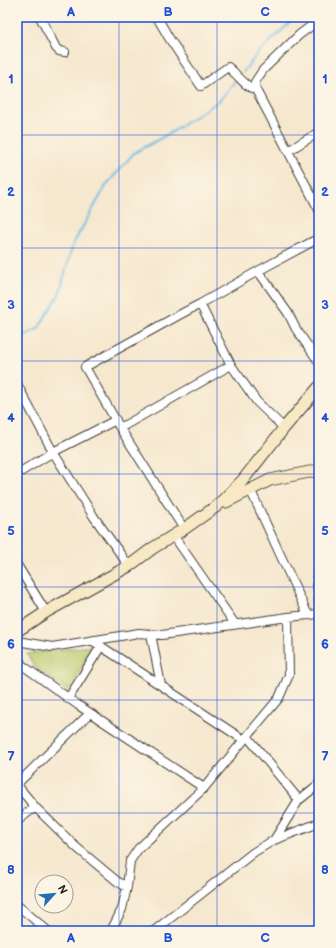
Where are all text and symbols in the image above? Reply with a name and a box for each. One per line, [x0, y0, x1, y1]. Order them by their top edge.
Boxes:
text: A [66, 4, 75, 20]
text: B [163, 4, 173, 20]
text: C [260, 4, 270, 20]
text: 1 [8, 71, 14, 87]
text: 1 [322, 71, 328, 87]
text: 2 [7, 184, 15, 200]
text: 2 [321, 184, 329, 200]
text: 3 [7, 297, 15, 313]
text: 3 [321, 297, 329, 313]
text: 4 [7, 410, 15, 426]
text: 4 [321, 410, 329, 426]
text: 5 [7, 523, 15, 539]
text: 5 [321, 523, 329, 539]
text: 6 [7, 636, 15, 652]
text: 6 [321, 636, 329, 652]
text: 7 [7, 749, 15, 765]
text: 7 [321, 749, 329, 765]
text: 8 [7, 862, 15, 878]
text: 8 [321, 862, 329, 878]
north arrow [34, 874, 74, 914]
text: N [55, 883, 70, 896]
text: A [66, 930, 75, 946]
text: B [163, 930, 173, 946]
text: C [260, 930, 270, 946]

